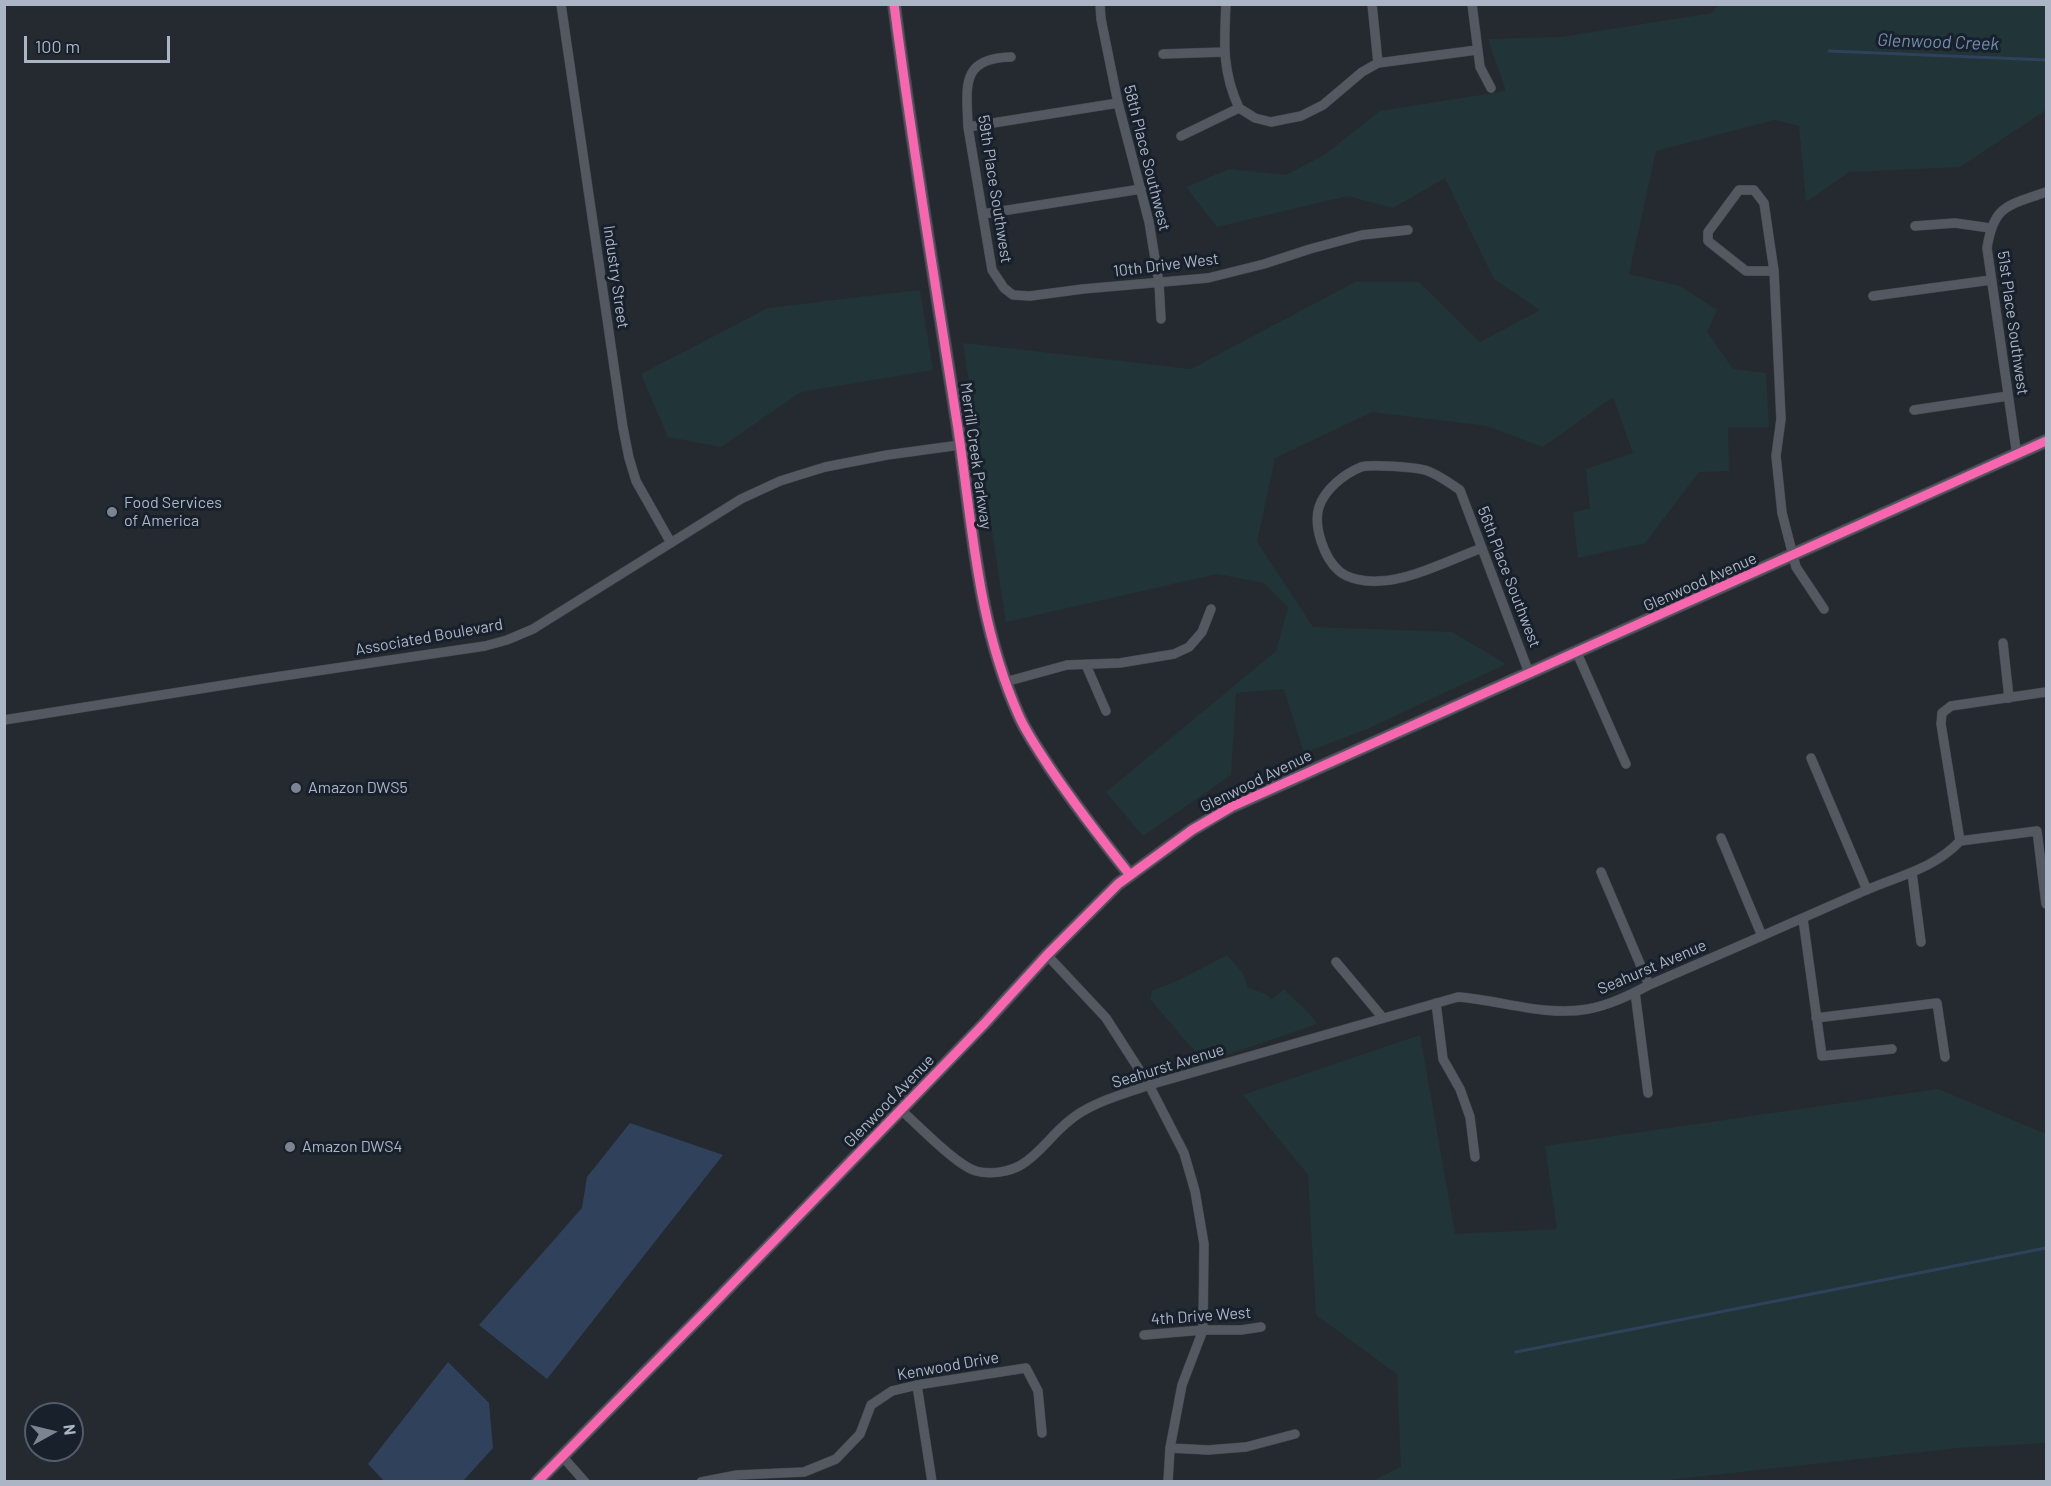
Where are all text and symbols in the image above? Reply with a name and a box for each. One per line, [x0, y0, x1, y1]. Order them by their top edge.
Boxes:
scale bar [27, 24, 172, 62]
water label: Glenwood Creek [1877, 29, 1999, 55]
text: 100 m [35, 35, 80, 57]
street label: 58th Place Southwest [1120, 83, 1174, 233]
street label: 59th Place Southwest [974, 114, 1016, 264]
street label: Industry Street [599, 224, 633, 330]
street label: 10th Drive West [1112, 249, 1220, 281]
street label: 51st Place Southwest [1993, 250, 2033, 396]
street label: Merrill Creek Parkway [956, 381, 996, 531]
place label: Food Services of America [124, 493, 222, 531]
street label: 56th Place Southwest [1473, 504, 1545, 650]
marker: Food Services of America [105, 505, 119, 519]
street label: Glenwood Avenue [1640, 548, 1760, 616]
street label: Associated Boulevard [354, 615, 504, 659]
street label: Glenwood Avenue [1197, 746, 1315, 816]
place label: Amazon DWS5 [308, 778, 408, 798]
marker: Amazon DWS5 [289, 781, 303, 795]
street label: Seahurst Avenue [1595, 935, 1709, 999]
street label: Seahurst Avenue [1109, 1040, 1227, 1092]
street label: Glenwood Avenue [840, 1050, 938, 1152]
place label: Amazon DWS4 [302, 1137, 402, 1157]
marker: Amazon DWS4 [283, 1140, 297, 1154]
street label: 4th Drive West [1150, 1303, 1252, 1329]
street label: Kenwood Drive [896, 1348, 1000, 1384]
north arrow [24, 1402, 84, 1462]
text: N [60, 1423, 80, 1436]

